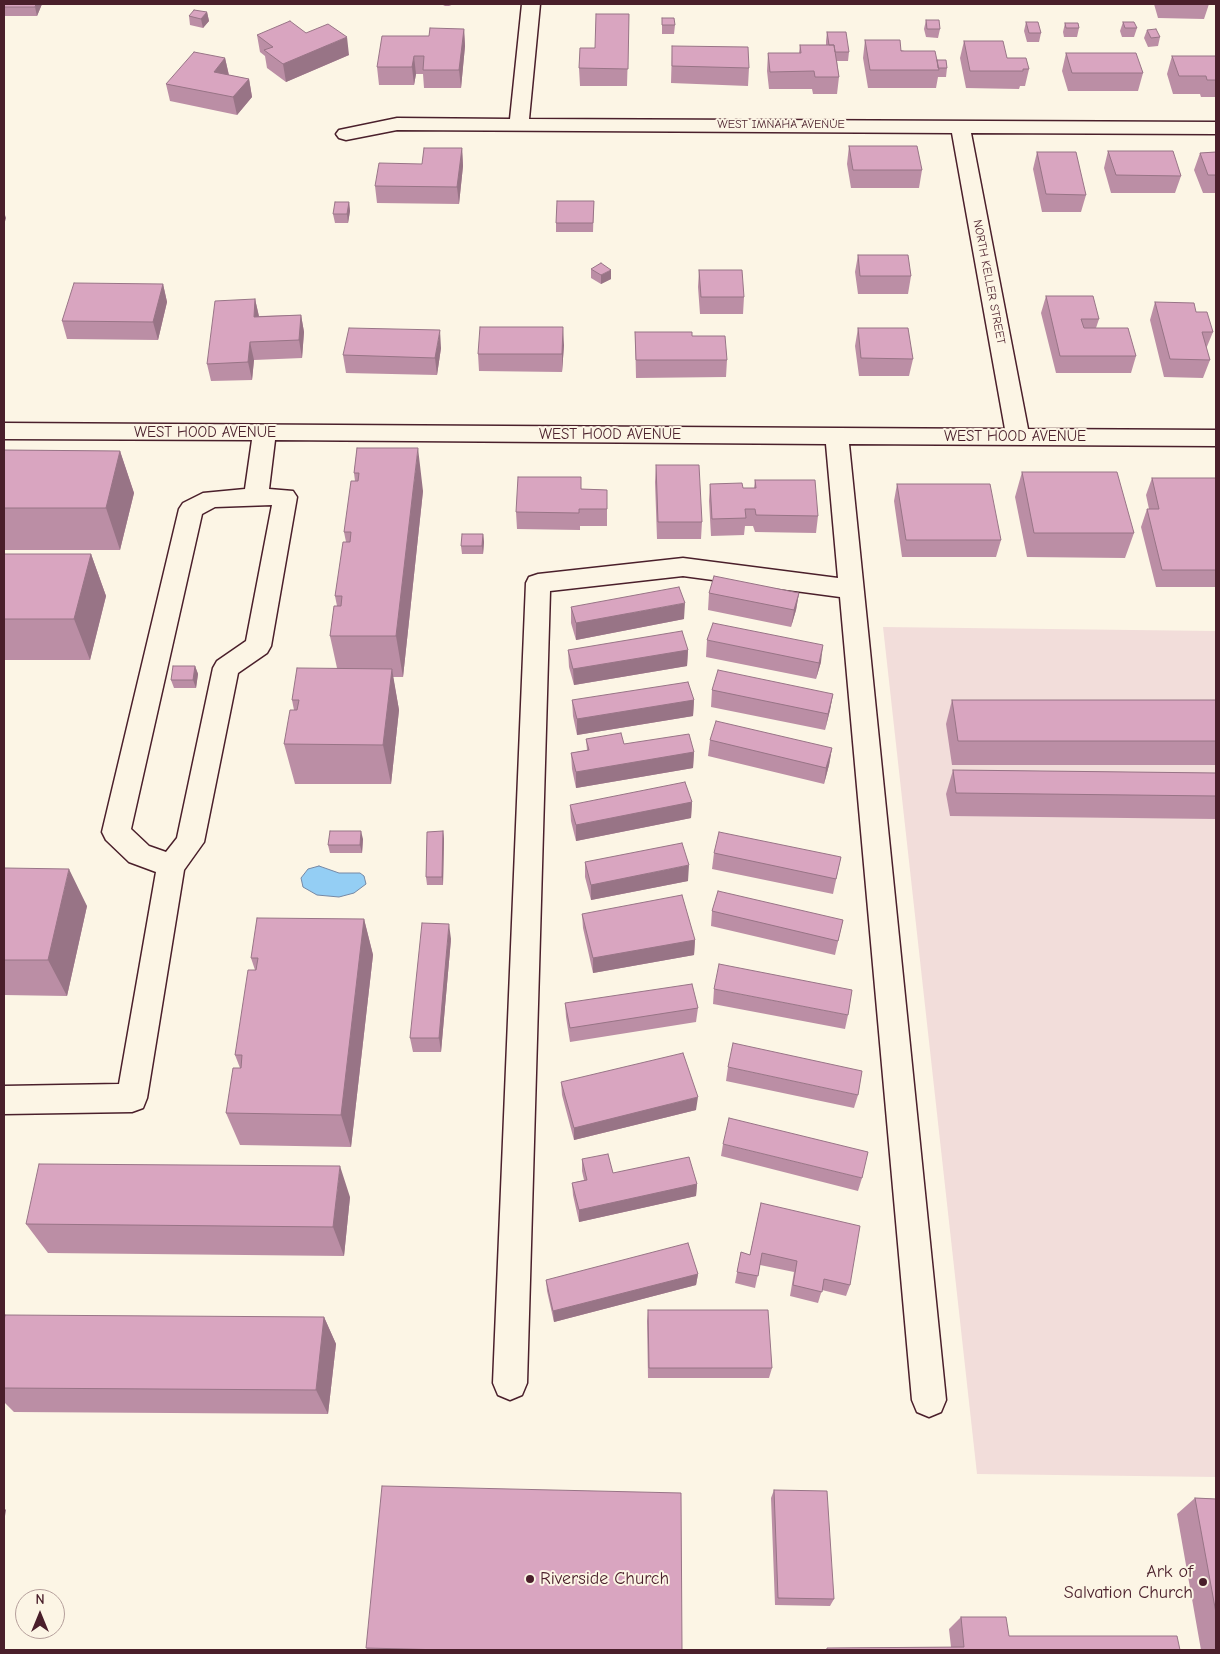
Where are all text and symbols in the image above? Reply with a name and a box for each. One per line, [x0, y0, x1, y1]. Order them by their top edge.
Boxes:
street label: WEST IMNAHA AVENUE [717, 118, 845, 132]
street label: NORTH KELLER STREET [970, 218, 1008, 346]
street label: WEST HOOD AVENUE [134, 424, 276, 442]
street label: WEST HOOD AVENUE [539, 426, 681, 444]
street label: WEST HOOD AVENUE [944, 428, 1086, 446]
place label: Ark of Salvation Church [1064, 1561, 1193, 1604]
place label: Riverside Church [540, 1568, 669, 1590]
marker: Riverside Church [524, 1573, 536, 1585]
marker: Ark of Salvation Church [1197, 1576, 1209, 1588]
north arrow [15, 1589, 65, 1639]
text: N [35, 1591, 45, 1608]

